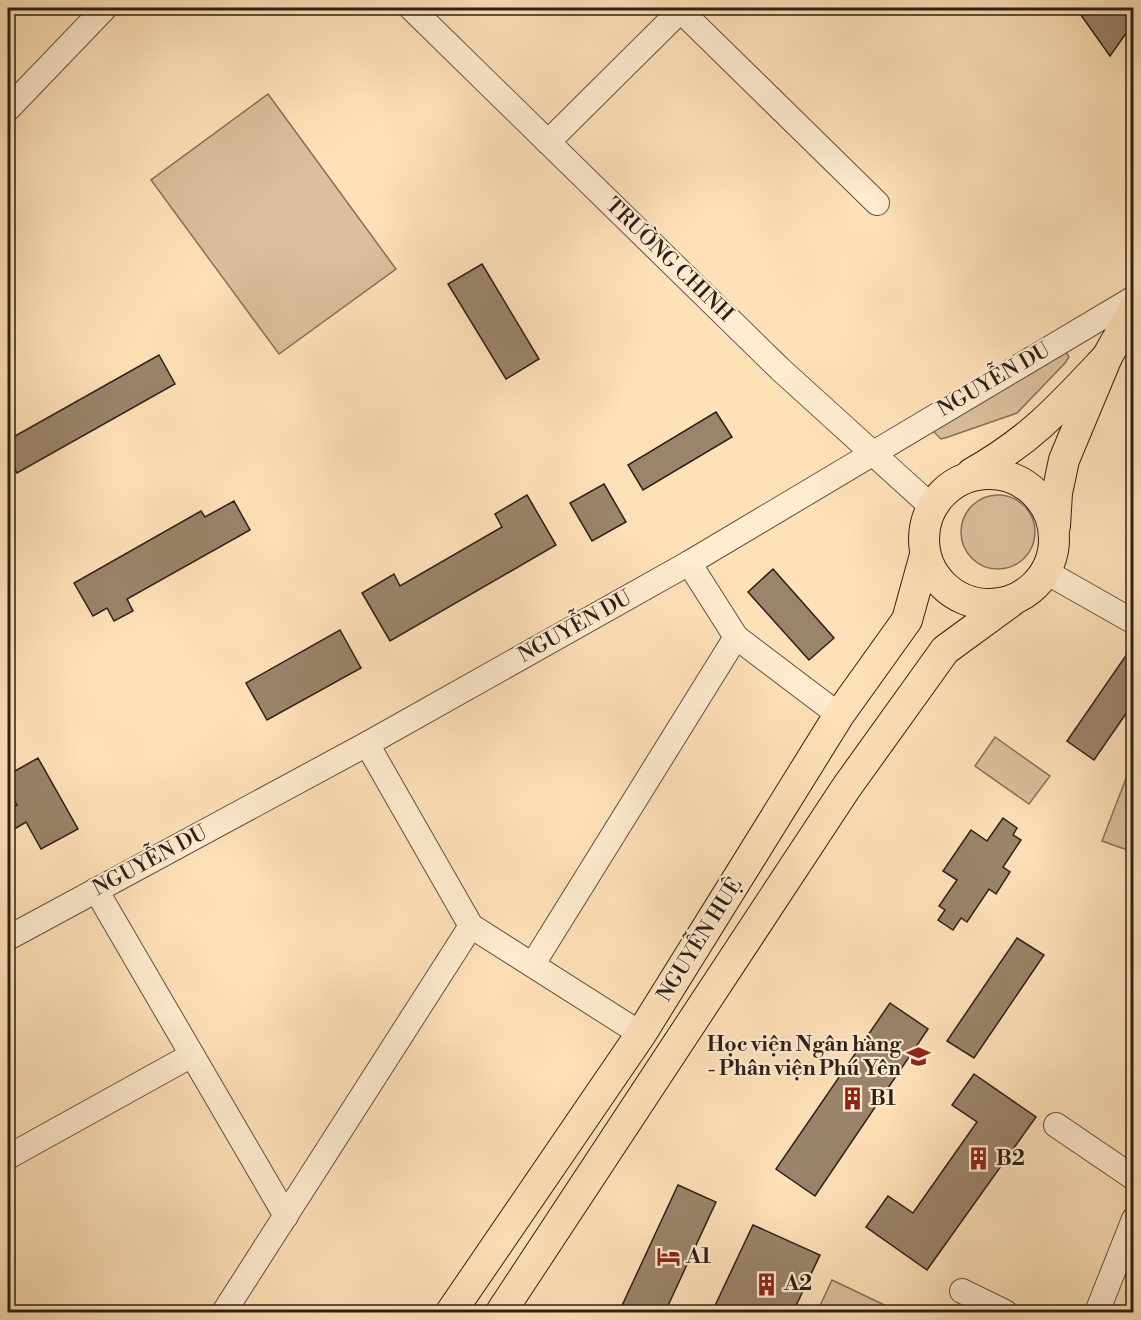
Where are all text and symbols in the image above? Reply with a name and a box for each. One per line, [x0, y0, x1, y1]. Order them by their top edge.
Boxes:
street label: TRƯỜNG CHINH [600, 190, 740, 328]
street label: NGUYỄN DU [931, 333, 1055, 423]
street label: NGUYỄN DU [511, 581, 637, 669]
street label: NGUYỄN DU [86, 815, 212, 902]
street label: NGUYỄN HUỆ [647, 871, 748, 1007]
place label: Học viện Ngân hàng - Phân viện Phú Yên [707, 1032, 902, 1082]
school or university icon: Học viện Ngân hàng - Phân viện Phú Yên [906, 1044, 932, 1070]
building icon: B1 [839, 1086, 865, 1112]
place label: B1 [870, 1086, 896, 1112]
building icon: B2 [965, 1146, 991, 1172]
place label: B2 [996, 1146, 1025, 1172]
hotel icon: A1 [655, 1244, 681, 1270]
place label: A1 [685, 1244, 711, 1270]
building icon: A2 [753, 1271, 779, 1297]
place label: A2 [783, 1271, 812, 1297]

